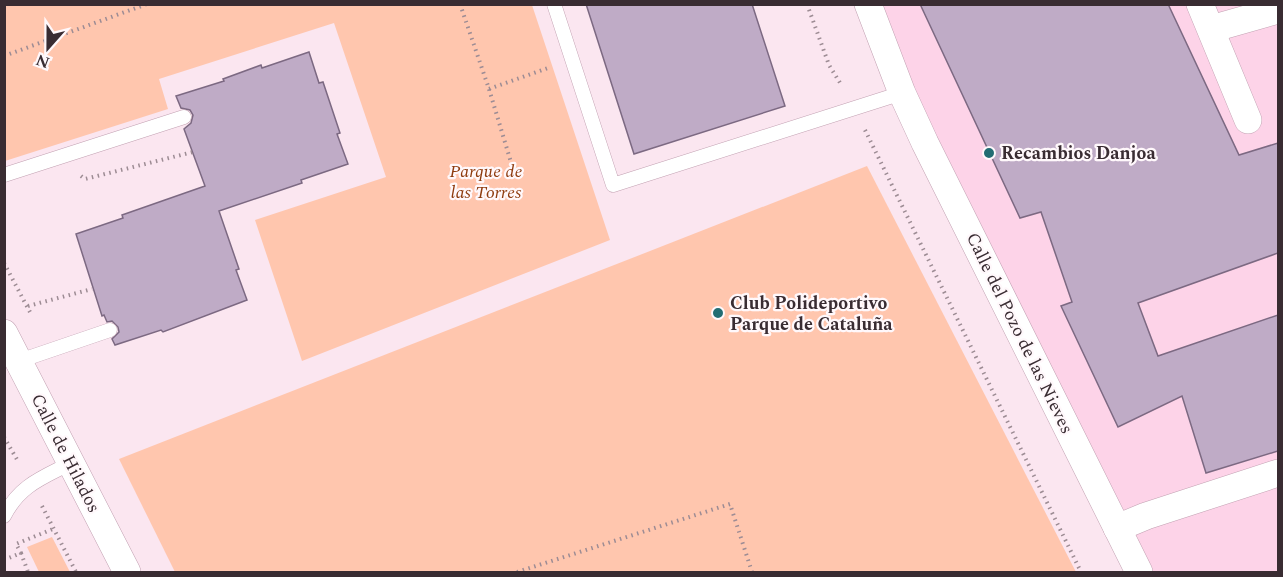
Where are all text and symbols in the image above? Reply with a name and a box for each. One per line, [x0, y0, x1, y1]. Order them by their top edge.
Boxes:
north arrow [18, 18, 78, 78]
text: N [33, 48, 53, 75]
place label: Recambios Danjoa [1001, 140, 1156, 167]
marker: Recambios Danjoa [982, 146, 996, 160]
park label: Parque de las Torres [450, 158, 522, 206]
street label: Calle del Pozo de las Nieves [959, 228, 1080, 438]
place label: Club Polideportivo Parque de Cataluña [730, 290, 893, 338]
marker: Club Polideportivo Parque de Cataluña [711, 306, 725, 320]
street label: Calle de Hilados [24, 389, 107, 518]

